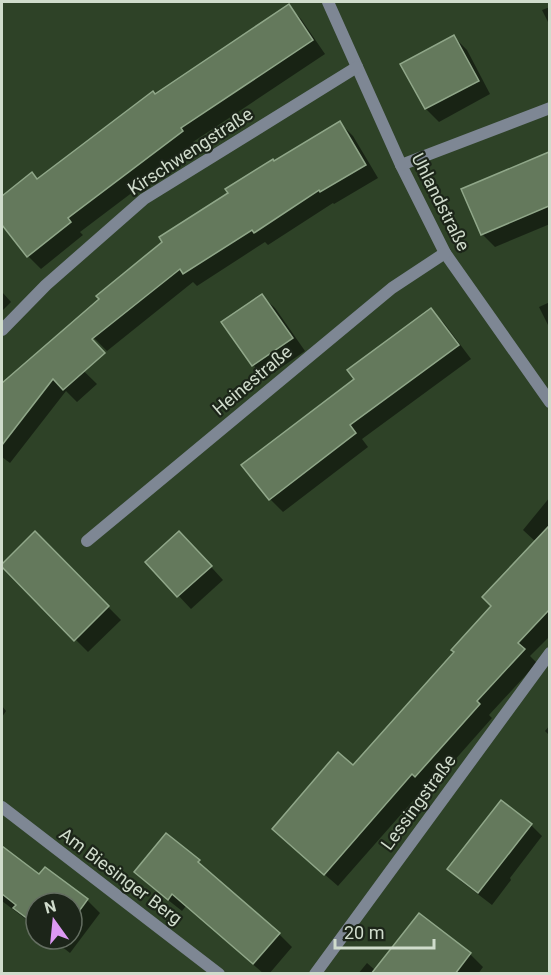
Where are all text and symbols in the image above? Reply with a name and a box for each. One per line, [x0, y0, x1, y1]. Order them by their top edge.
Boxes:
street label: Kirschwengstraße [124, 103, 256, 199]
street label: Uhlandstraße [407, 150, 475, 254]
street label: Heinestraße [208, 341, 296, 419]
street label: Lessingstraße [376, 750, 460, 854]
street label: Am Biesinger Berg [56, 823, 186, 929]
north arrow [24, 891, 84, 951]
text: N [42, 896, 58, 918]
scale bar [335, 912, 434, 950]
text: 20 m [344, 922, 384, 943]

